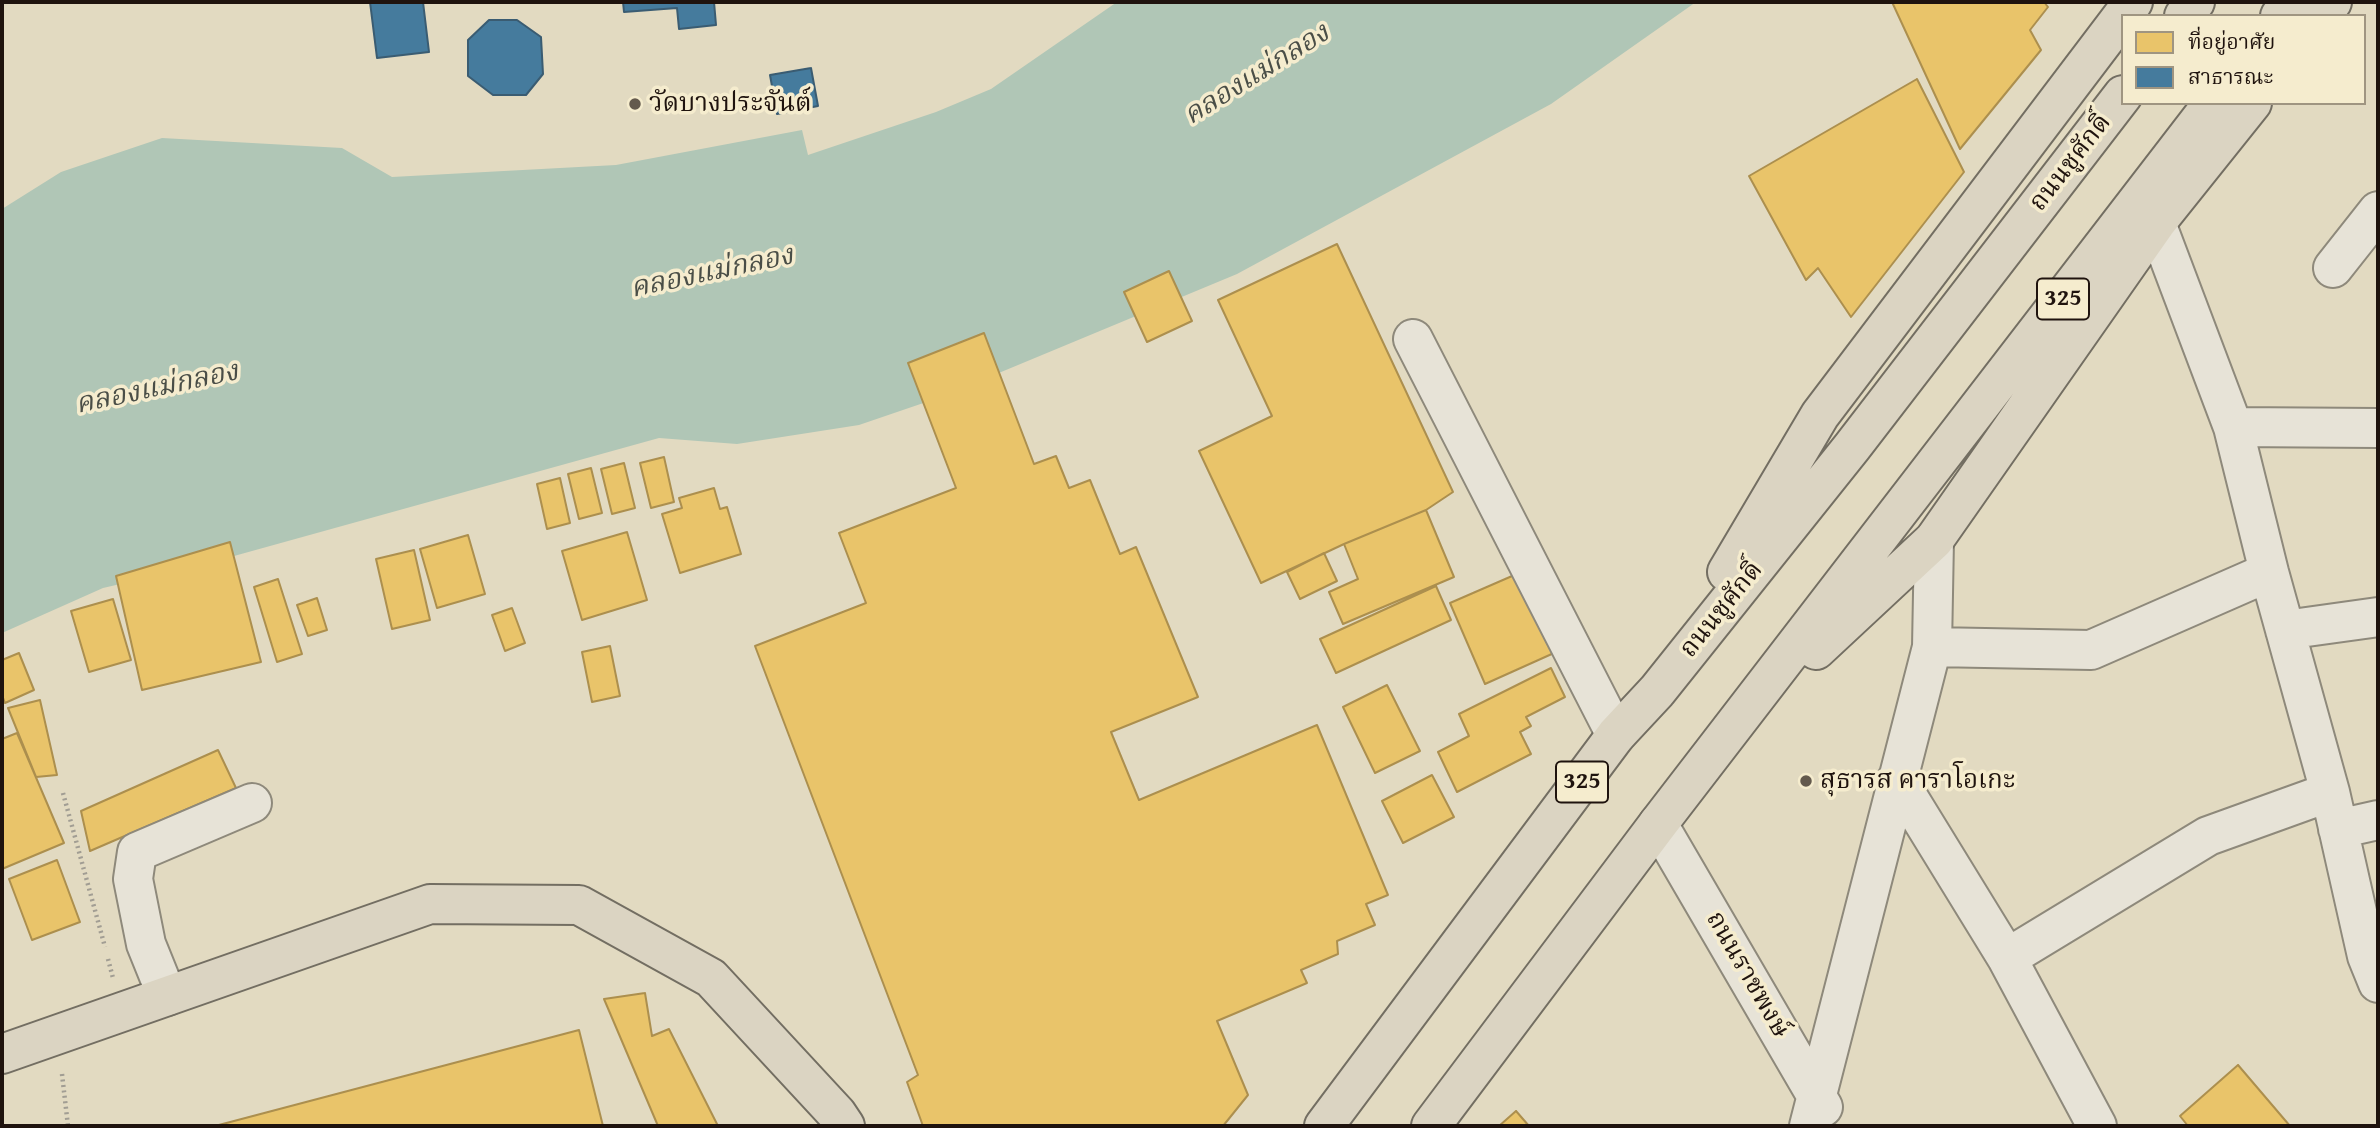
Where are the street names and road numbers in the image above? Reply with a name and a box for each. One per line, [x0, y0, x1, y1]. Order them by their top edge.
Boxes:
street label: ถนนชูศักดิ์ [2023, 108, 2119, 218]
road number: 325 [2037, 278, 2089, 320]
street label: ถนนชูศักดิ์ [1674, 556, 1770, 664]
road number: 325 [1556, 762, 1608, 802]
street label: ถนนราชพงษ์ [1698, 906, 1796, 1044]

